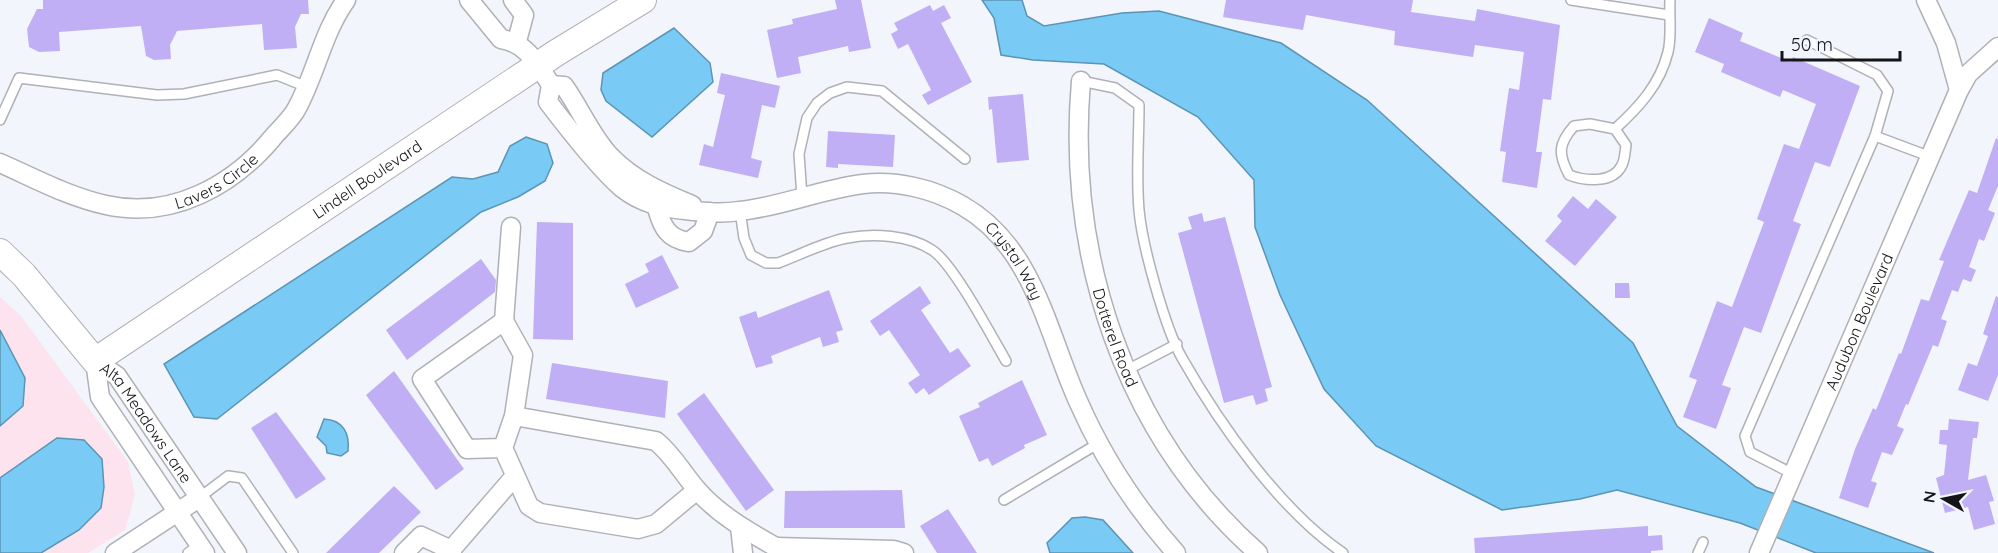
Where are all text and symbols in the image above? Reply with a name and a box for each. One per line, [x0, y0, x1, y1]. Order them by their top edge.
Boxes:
scale bar [1782, 24, 1900, 62]
text: 50 m [1791, 33, 1833, 56]
street label: Lindell Boulevard [309, 136, 425, 223]
street label: Lavers Circle [172, 149, 262, 213]
street label: Crystal Way [981, 217, 1047, 303]
street label: Audubon Boulevard [1821, 250, 1897, 393]
street label: Dotterel Road [1089, 286, 1143, 390]
street label: Alta Meadows Lane [96, 357, 197, 487]
north arrow [1914, 469, 1974, 529]
text: N [1918, 489, 1940, 504]

